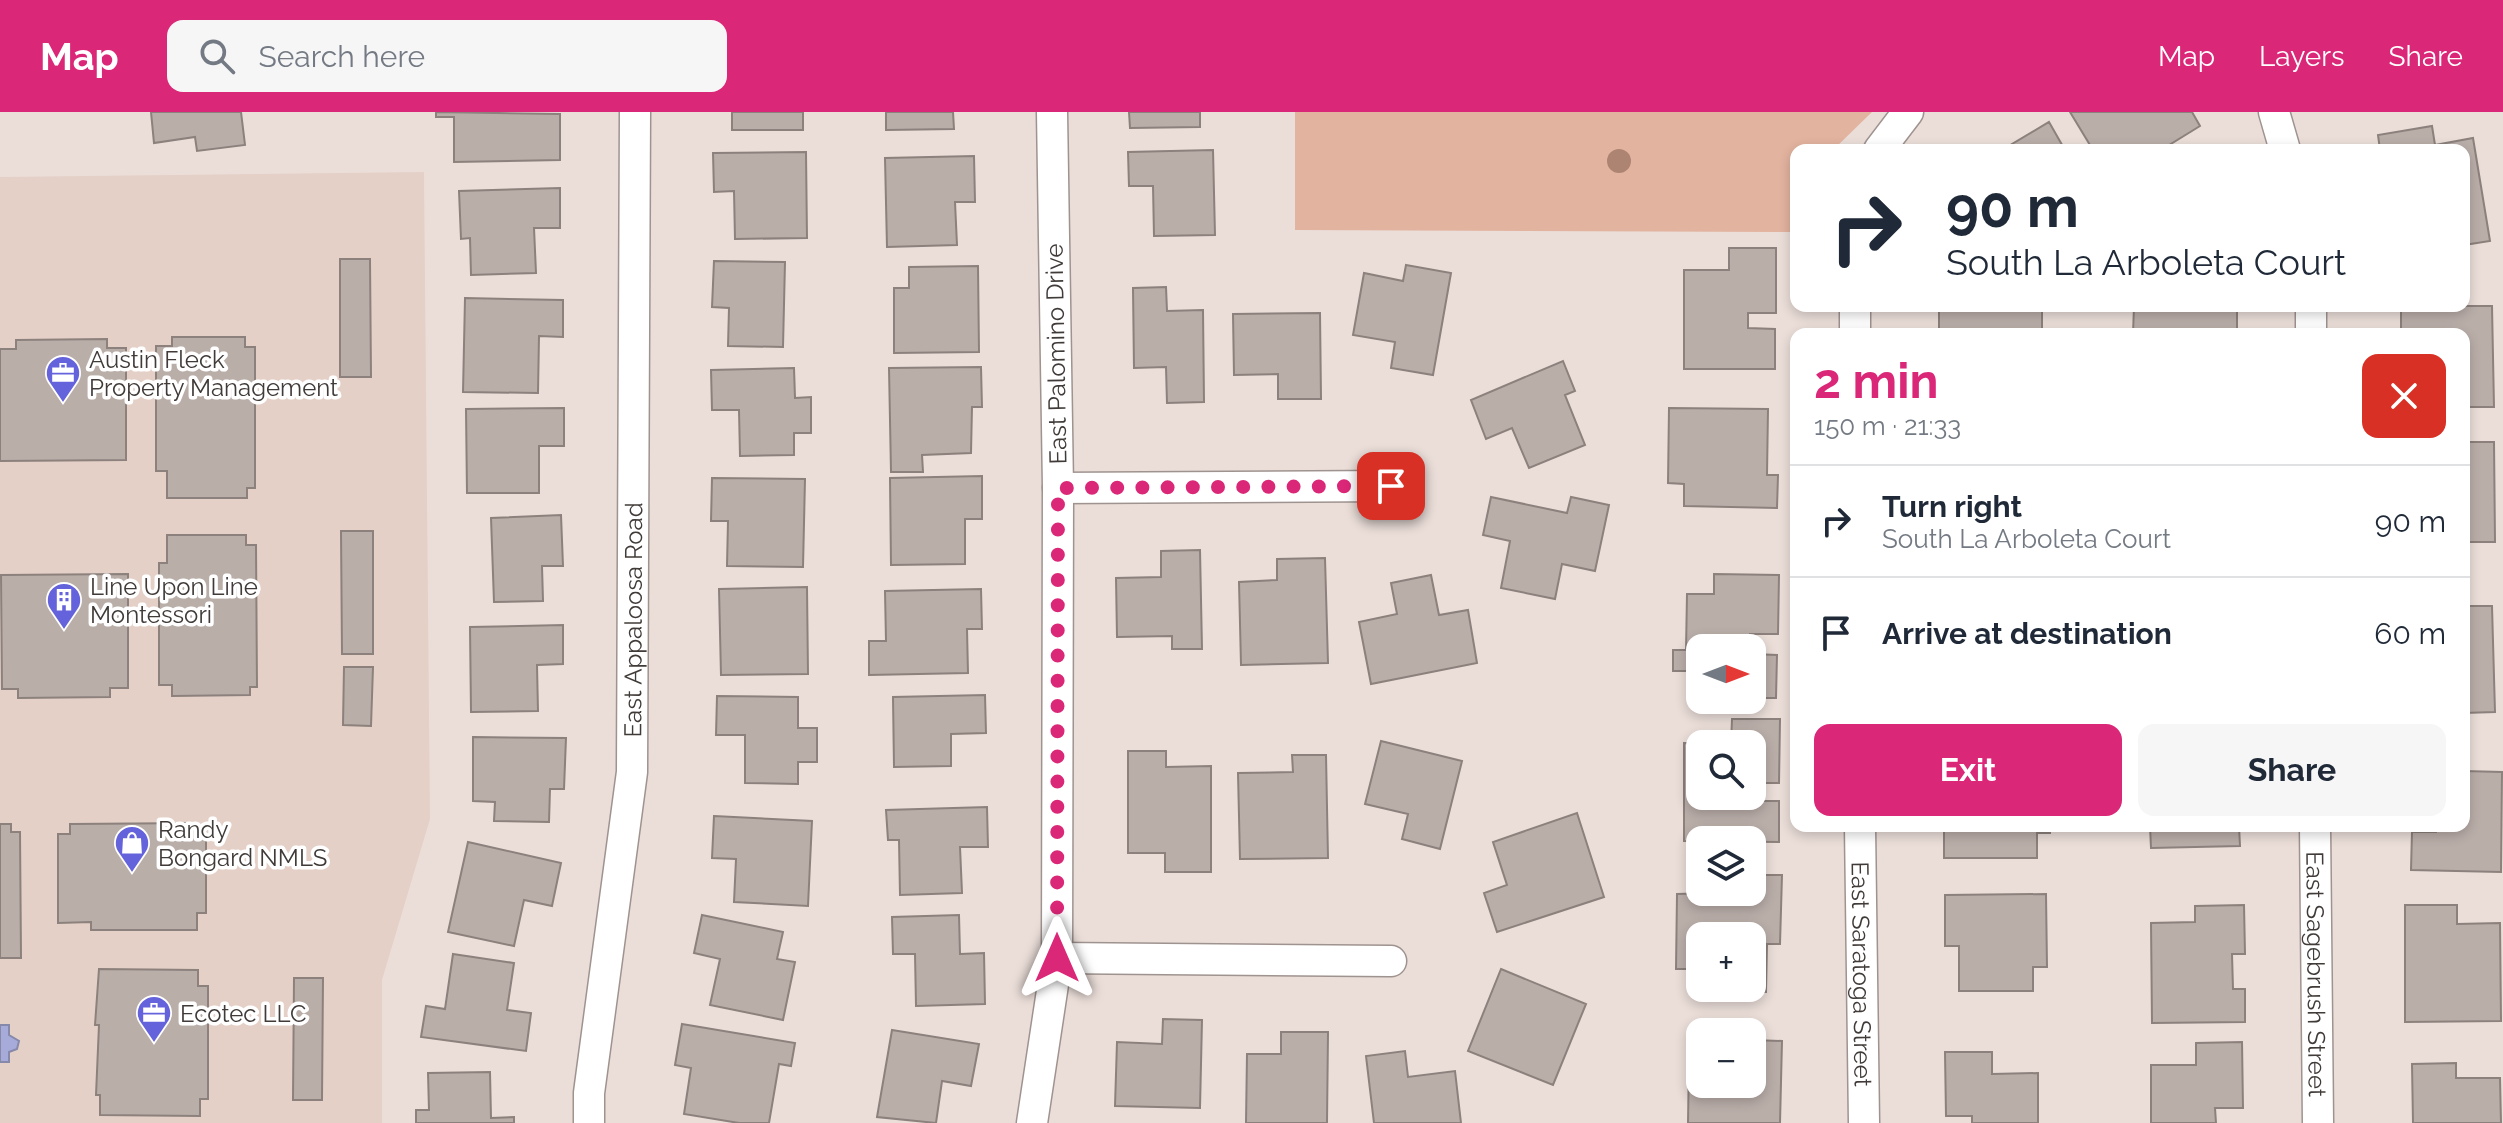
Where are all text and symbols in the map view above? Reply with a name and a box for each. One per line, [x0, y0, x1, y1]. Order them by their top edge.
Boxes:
search box [167, 20, 727, 92]
text: Map [40, 34, 119, 79]
icon: search [195, 34, 239, 78]
text: Search here [259, 39, 425, 74]
text: Map [2158, 40, 2215, 73]
text: Layers [2259, 40, 2345, 73]
text: Share [2389, 40, 2463, 73]
text: 90 m [1946, 174, 2079, 240]
icon: right [1814, 176, 1918, 280]
text: South La Arboleta Court [1946, 241, 2346, 283]
street label: East Palomino Drive [1040, 243, 1072, 465]
place label: Austin Fleck Property Management [89, 345, 338, 402]
text: 2 min [1814, 353, 1939, 409]
office icon: Austin Fleck Property Management [44, 354, 82, 404]
button: close [2362, 354, 2446, 438]
text: 150 m · 21:33 [1814, 411, 1961, 441]
pin [1357, 452, 1425, 520]
icon: arrive [1369, 464, 1413, 508]
text: Turn right [1882, 489, 2022, 524]
icon: right [1814, 499, 1858, 543]
street label: East Appaloosa Road [618, 502, 648, 737]
text: 90 m [2375, 504, 2446, 539]
text: South La Arboleta Court [1882, 524, 2171, 554]
place label: Line Upon Line Montessori [90, 572, 258, 629]
building icon: Line Upon Line Montessori [45, 581, 83, 631]
icon: arrive [1814, 611, 1858, 655]
text: Arrive at destination [1882, 616, 2172, 651]
text: 60 m [2374, 616, 2446, 651]
north arrow [1686, 634, 1766, 714]
map controls [1686, 634, 1766, 1098]
button: Exit [1814, 724, 2122, 816]
button: Share [2138, 724, 2446, 816]
button: search [1686, 730, 1766, 810]
place label: Randy Bongard NMLS [158, 815, 327, 872]
shop icon: Randy Bongard NMLS [113, 824, 151, 874]
button: layers [1686, 826, 1766, 906]
street label: East Sagebrush Street [2301, 851, 2332, 1097]
street label: East Saratoga Street [1846, 861, 1878, 1087]
position arrow [1015, 916, 1099, 1000]
button: + [1686, 922, 1766, 1002]
office icon: Ecotec LLC [135, 994, 173, 1044]
place label: Ecotec LLC [180, 999, 306, 1028]
button: − [1686, 1018, 1766, 1098]

